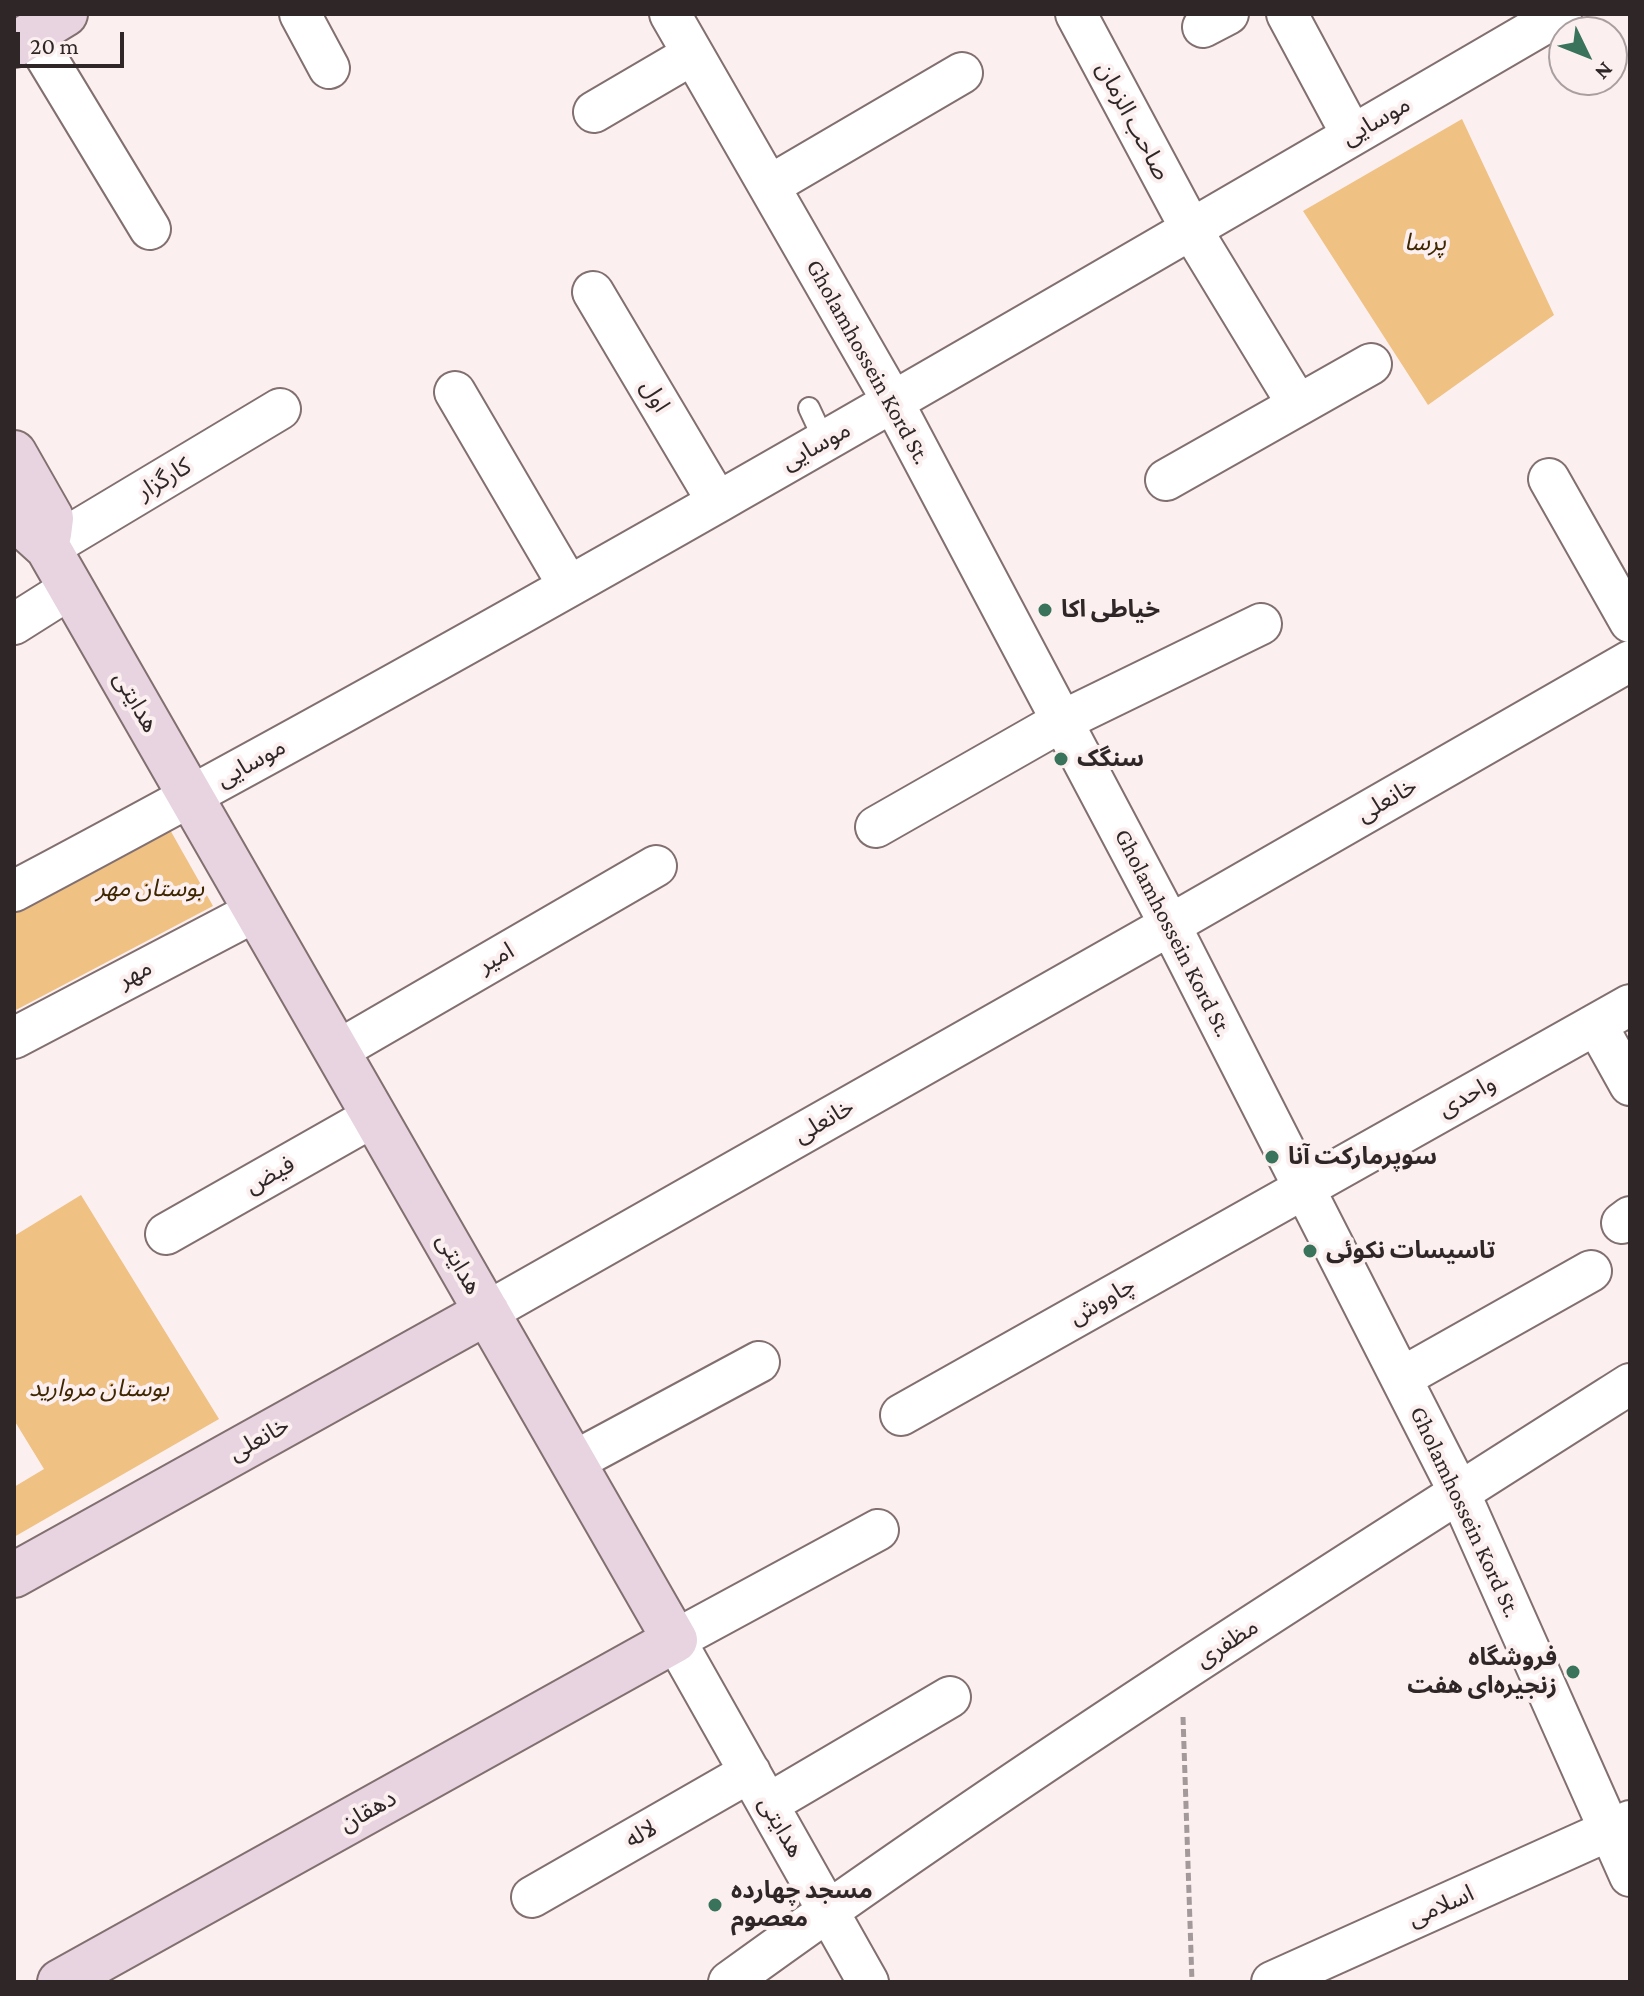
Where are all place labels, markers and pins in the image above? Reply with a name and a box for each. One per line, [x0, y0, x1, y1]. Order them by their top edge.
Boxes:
place label: خیاطی اکا [1061, 596, 1160, 624]
marker: خیاطی اکا [1036, 601, 1054, 619]
place label: سنگک [1077, 745, 1144, 773]
marker: سنگک [1052, 750, 1070, 768]
place label: سوپرمارکت آنا [1288, 1143, 1437, 1171]
marker: سوپرمارکت آنا [1263, 1148, 1281, 1166]
place label: تاسیسات نکوئی [1326, 1237, 1495, 1265]
marker: تاسیسات نکوئی [1301, 1242, 1319, 1260]
place label: فروشگاه زنجیره‌ای هفت [1407, 1644, 1557, 1700]
marker: فروشگاه زنجیره‌ای هفت [1564, 1663, 1582, 1681]
place label: مسجد چهارده معصوم [731, 1877, 873, 1933]
marker: مسجد چهارده معصوم [706, 1896, 724, 1914]

